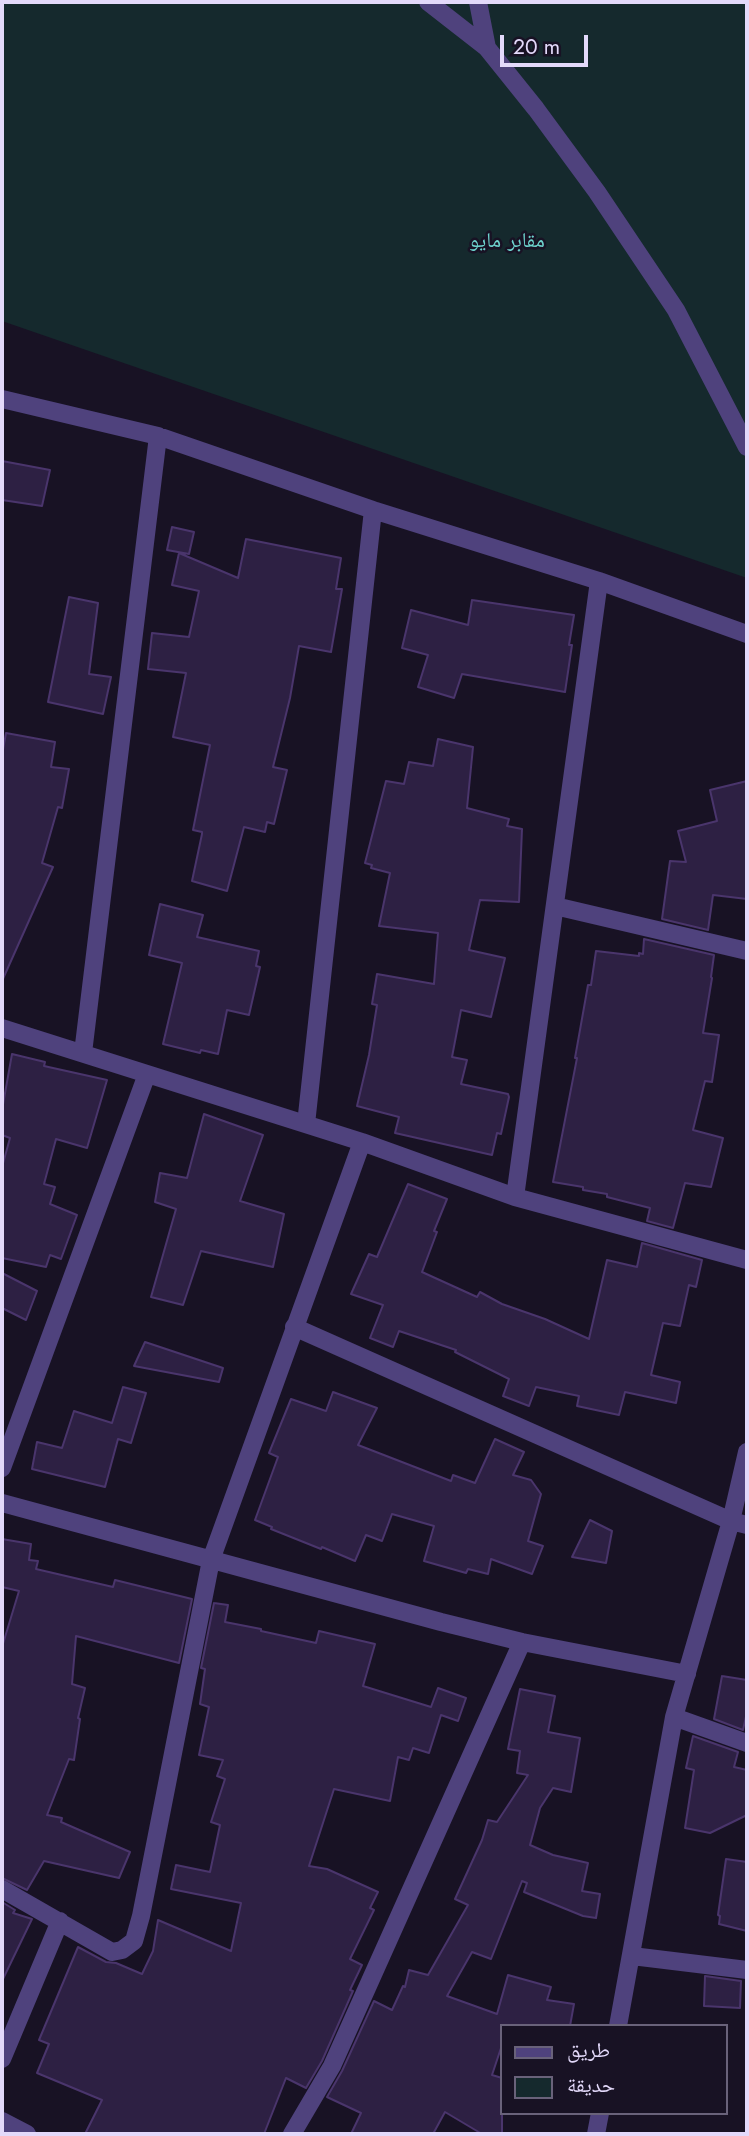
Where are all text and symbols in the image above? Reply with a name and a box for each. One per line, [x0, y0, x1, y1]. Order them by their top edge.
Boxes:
scale bar [504, 21, 592, 65]
text: 20 m [513, 32, 560, 62]
park label: مقابر مايو [469, 229, 545, 255]
legend [500, 2024, 728, 2115]
text: طريق [567, 2035, 610, 2065]
text: حديقة [567, 2070, 615, 2100]

